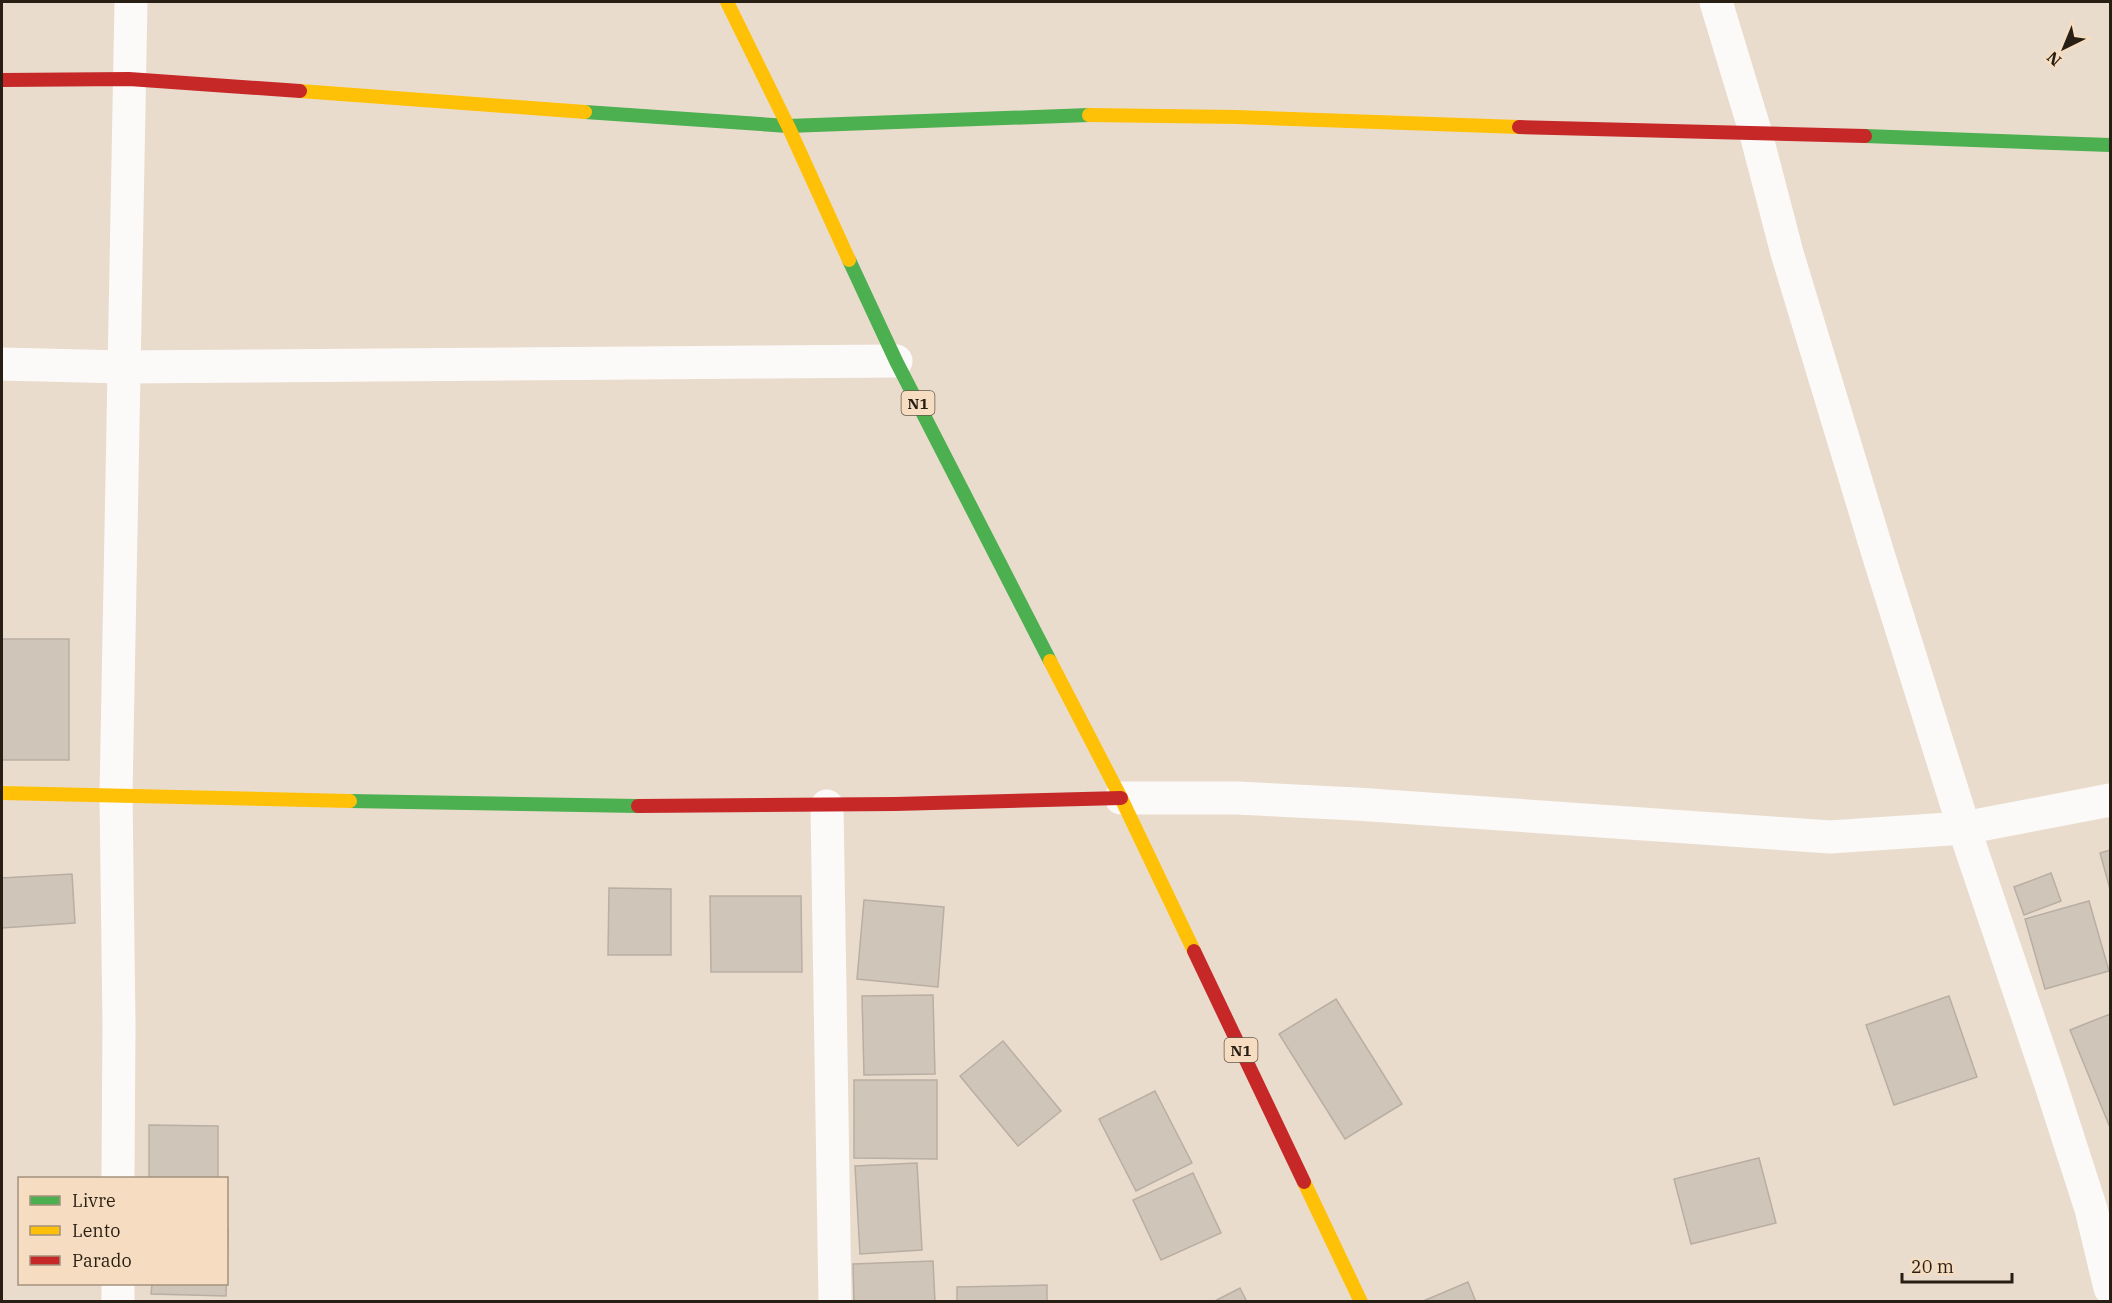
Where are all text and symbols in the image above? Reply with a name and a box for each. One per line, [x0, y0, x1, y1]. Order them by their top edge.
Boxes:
north arrow [2034, 18, 2094, 78]
text: N [2042, 47, 2065, 71]
road number: N1 [902, 391, 934, 415]
road number: N1 [1224, 1038, 1258, 1062]
legend [18, 1177, 228, 1285]
text: Livre [72, 1189, 116, 1212]
text: Lento [72, 1219, 120, 1242]
scale bar [1902, 1246, 2012, 1284]
text: Parado [72, 1249, 132, 1272]
text: 20 m [1911, 1255, 1954, 1278]

